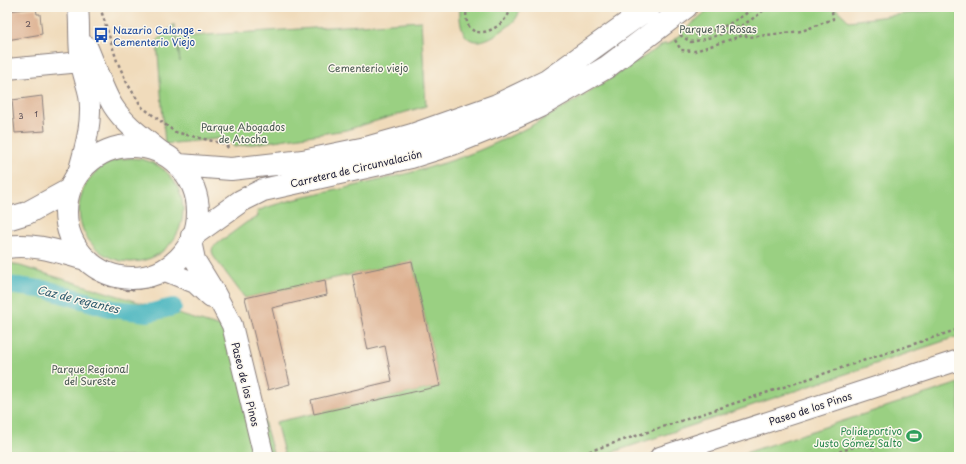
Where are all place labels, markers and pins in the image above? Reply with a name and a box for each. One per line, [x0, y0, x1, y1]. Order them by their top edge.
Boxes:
place label: Nazario Calonge - Cementerio Viejo [113, 22, 202, 49]
bus stop icon: Nazario Calonge - Cementerio Viejo [92, 26, 110, 44]
place label: Polideportivo Justo Gómez Salto [814, 423, 902, 450]
sports icon: Polideportivo Justo Gómez Salto [905, 427, 923, 445]

